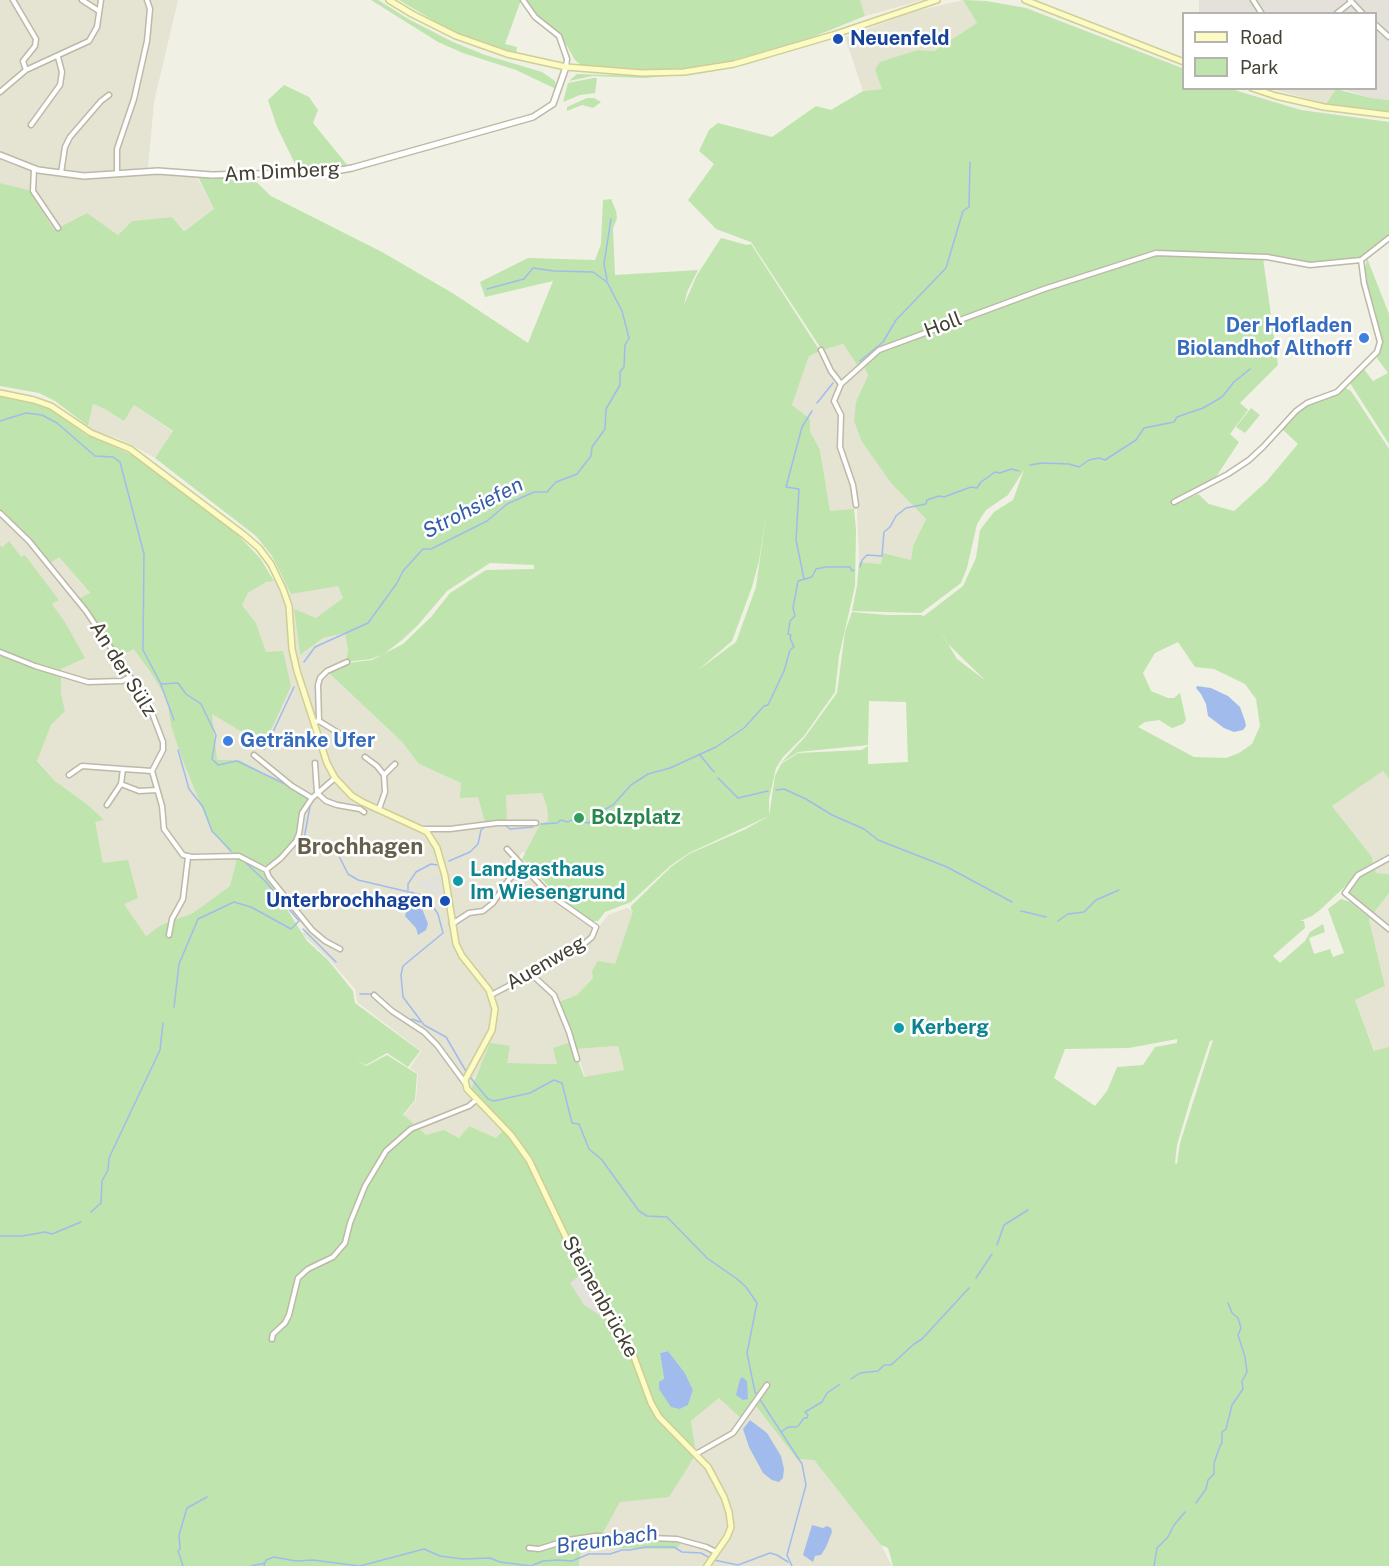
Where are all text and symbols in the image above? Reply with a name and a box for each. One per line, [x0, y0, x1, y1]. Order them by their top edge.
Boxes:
legend [1182, 12, 1377, 90]
place label: Neuenfeld [850, 27, 950, 51]
text: Road [1240, 27, 1283, 48]
marker: Neuenfeld [831, 32, 845, 46]
text: Park [1240, 57, 1278, 78]
street label: Am Dimberg [224, 157, 340, 187]
street label: Holl [921, 307, 965, 343]
place label: Der Hofladen Biolandhof Althoff [1177, 314, 1352, 361]
marker: Der Hofladen Biolandhof Althoff [1357, 331, 1371, 345]
water label: Strohsiefen [419, 472, 527, 544]
street label: An der Sülz [84, 617, 162, 721]
place label: Getränke Ufer [240, 729, 375, 753]
marker: Getränke Ufer [221, 734, 235, 748]
place label: Bolzplatz [591, 806, 681, 830]
marker: Bolzplatz [572, 811, 586, 825]
district label: Brochhagen [297, 834, 423, 860]
place label: Landgasthaus Im Wiesengrund [470, 858, 626, 905]
marker: Landgasthaus Im Wiesengrund [451, 874, 465, 888]
place label: Unterbrochhagen [266, 889, 433, 913]
marker: Unterbrochhagen [438, 894, 452, 908]
street label: Auenweg [502, 931, 590, 995]
place label: Kerberg [911, 1016, 989, 1040]
marker: Kerberg [892, 1021, 906, 1035]
street label: Steinenbrücke [557, 1232, 643, 1362]
water label: Breunbach [555, 1520, 659, 1560]

